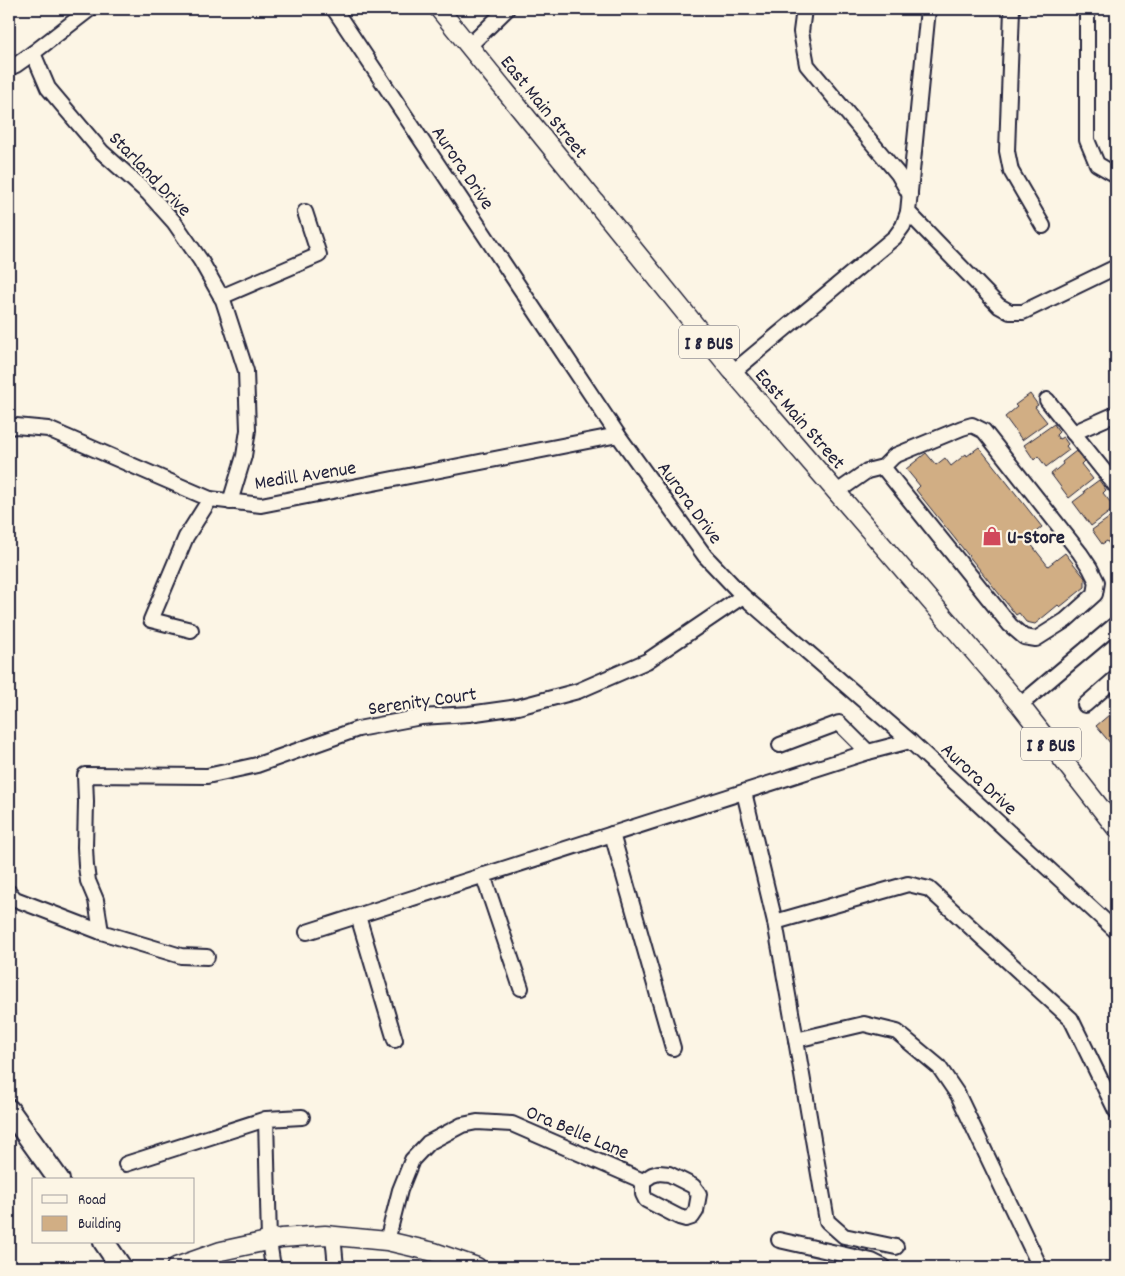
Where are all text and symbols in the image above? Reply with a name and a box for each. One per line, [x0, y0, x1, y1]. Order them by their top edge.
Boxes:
street label: East Main Street [492, 50, 593, 166]
street label: Aurora Drive [423, 121, 500, 216]
street label: Starland Drive [101, 126, 197, 224]
road number: I 8 BUS [679, 326, 739, 358]
street label: East Main Street [747, 363, 851, 477]
street label: Medill Avenue [253, 455, 358, 499]
street label: Aurora Drive [649, 457, 728, 551]
shop icon: U-Store [981, 525, 1003, 547]
place label: U-Store [1007, 525, 1065, 553]
street label: Serenity Court [366, 682, 478, 724]
road number: I 8 BUS [1021, 728, 1081, 761]
street label: Aurora Drive [933, 737, 1023, 823]
street label: Ora Belle Lane [521, 1099, 633, 1168]
legend [32, 1178, 195, 1244]
text: Road [78, 1190, 106, 1212]
text: Building [78, 1214, 121, 1236]

